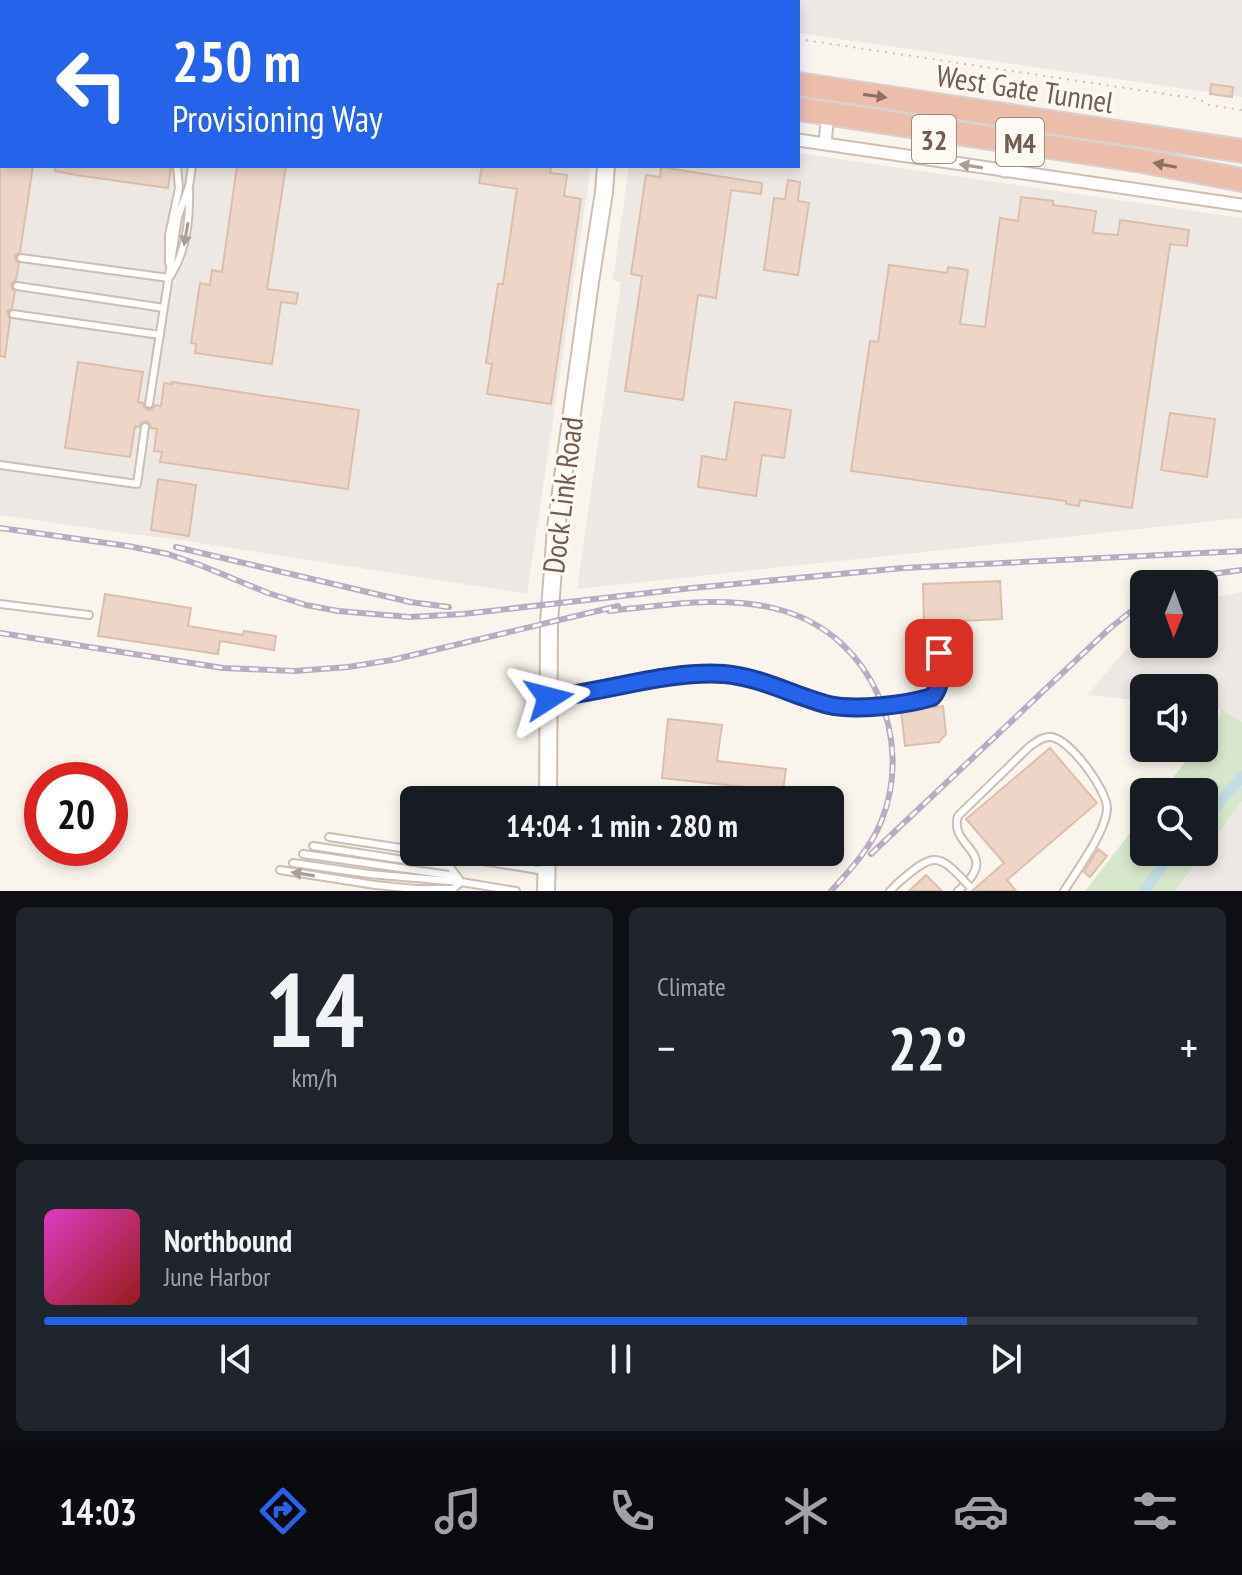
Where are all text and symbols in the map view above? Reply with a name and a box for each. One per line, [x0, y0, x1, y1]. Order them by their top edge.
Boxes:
text: 250 m [172, 25, 301, 97]
icon: left [40, 32, 144, 136]
street label: West Gate Tunnel [934, 55, 1116, 121]
one-way arrow [863, 90, 888, 102]
text: Provisioning Way [172, 95, 383, 142]
road number: 32 [912, 115, 956, 163]
road number: M4 [996, 118, 1044, 166]
one-way arrow [958, 159, 983, 172]
one-way arrow [1153, 159, 1178, 171]
one-way arrow [179, 222, 191, 247]
street label: Dock Link Road [533, 415, 591, 575]
north arrow [1130, 570, 1218, 658]
map controls [1130, 570, 1218, 866]
pin [905, 619, 973, 687]
icon: arrive [917, 631, 961, 675]
position arrow [507, 656, 591, 740]
button: sound [1130, 674, 1218, 762]
speed limit sign: 20 [24, 762, 128, 866]
button: search [1130, 778, 1218, 866]
text: 14:04 · 1 min · 280 m [506, 806, 738, 845]
one-way arrow [290, 867, 315, 880]
text: 14 [265, 941, 364, 1076]
text: Climate [657, 970, 726, 1003]
text: 22° [888, 1009, 967, 1087]
text: − [657, 1019, 675, 1076]
text: + [1180, 1019, 1198, 1076]
text: km/h [291, 1061, 338, 1094]
text: Northbound [164, 1221, 292, 1260]
text: June Harbor [164, 1260, 270, 1293]
icon: previous [214, 1337, 258, 1381]
icon: pause [599, 1337, 643, 1381]
icon: next [984, 1337, 1028, 1381]
icon: directions [255, 1483, 311, 1539]
icon: music [430, 1483, 486, 1539]
icon: phone [604, 1483, 660, 1539]
icon: climate [778, 1483, 834, 1539]
icon: car [953, 1483, 1009, 1539]
icon: filters [1127, 1483, 1183, 1539]
text: 14:03 [59, 1488, 137, 1535]

